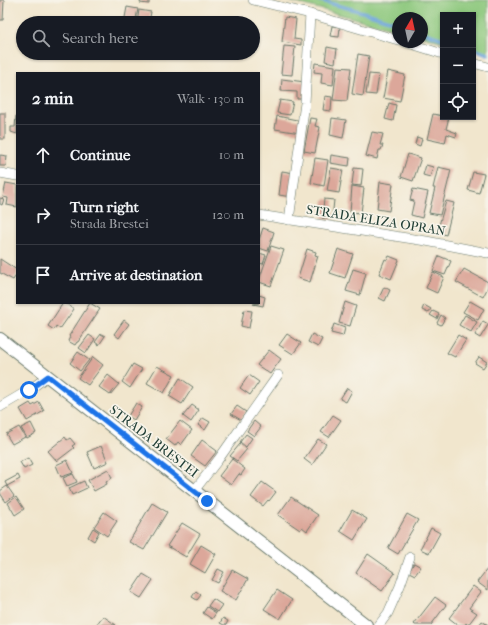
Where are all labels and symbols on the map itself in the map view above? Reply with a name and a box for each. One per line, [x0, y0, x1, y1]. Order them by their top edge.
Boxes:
north arrow [392, 12, 428, 48]
street label: STRADA ELIZA OPRAN [305, 202, 447, 238]
route start [20, 381, 38, 399]
street label: STRADA BRESTEI [107, 402, 201, 480]
route end [198, 492, 216, 510]

